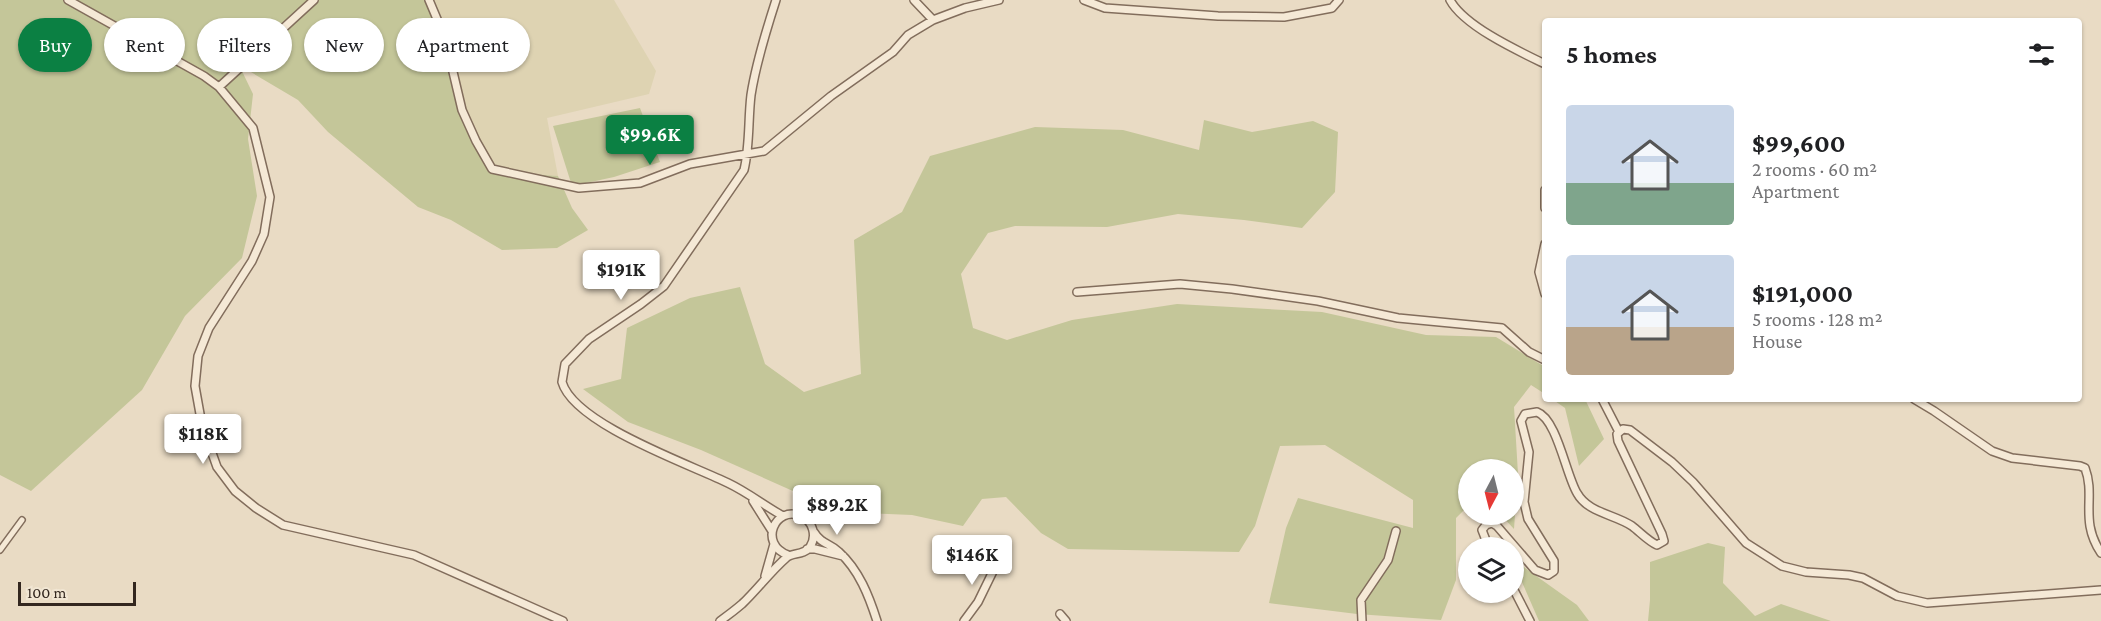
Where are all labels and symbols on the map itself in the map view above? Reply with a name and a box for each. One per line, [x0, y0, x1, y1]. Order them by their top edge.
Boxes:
pin: $99.6K [601, 115, 699, 166]
pin: $191K [579, 250, 663, 301]
pin: $118K [161, 414, 245, 465]
north arrow [1458, 459, 1524, 525]
pin: $89.2K [788, 485, 886, 536]
pin: $146K [930, 535, 1014, 586]
scale bar [18, 579, 136, 606]

